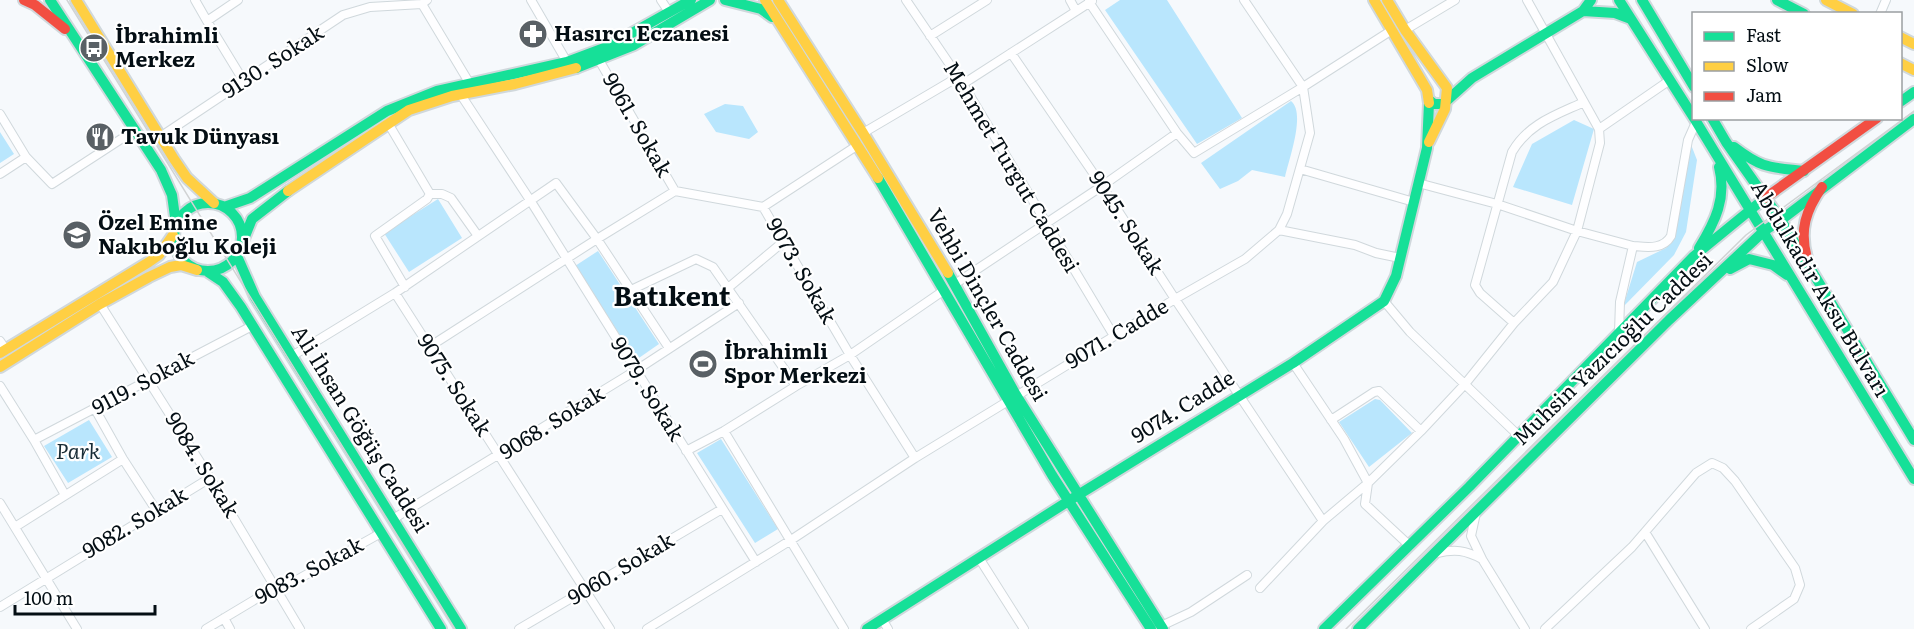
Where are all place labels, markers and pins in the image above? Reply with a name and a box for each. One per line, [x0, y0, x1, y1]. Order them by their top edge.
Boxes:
place label: Hasırcı Eczanesi [554, 16, 729, 47]
place label: İbrahimli Merkez [115, 18, 219, 73]
pharmacy icon: Hasırcı Eczanesi [517, 18, 549, 50]
bus stop icon: İbrahimli Merkez [78, 32, 110, 64]
place label: Tavuk Dünyası [121, 119, 280, 150]
restaurant icon: Tavuk Dünyası [84, 121, 116, 153]
place label: Özel Emine Nakıboğlu Koleji [98, 205, 277, 260]
school or university icon: Özel Emine Nakıboğlu Koleji [61, 219, 93, 251]
place label: İbrahimli Spor Merkezi [724, 334, 867, 389]
sports icon: İbrahimli Spor Merkezi [687, 348, 719, 380]

